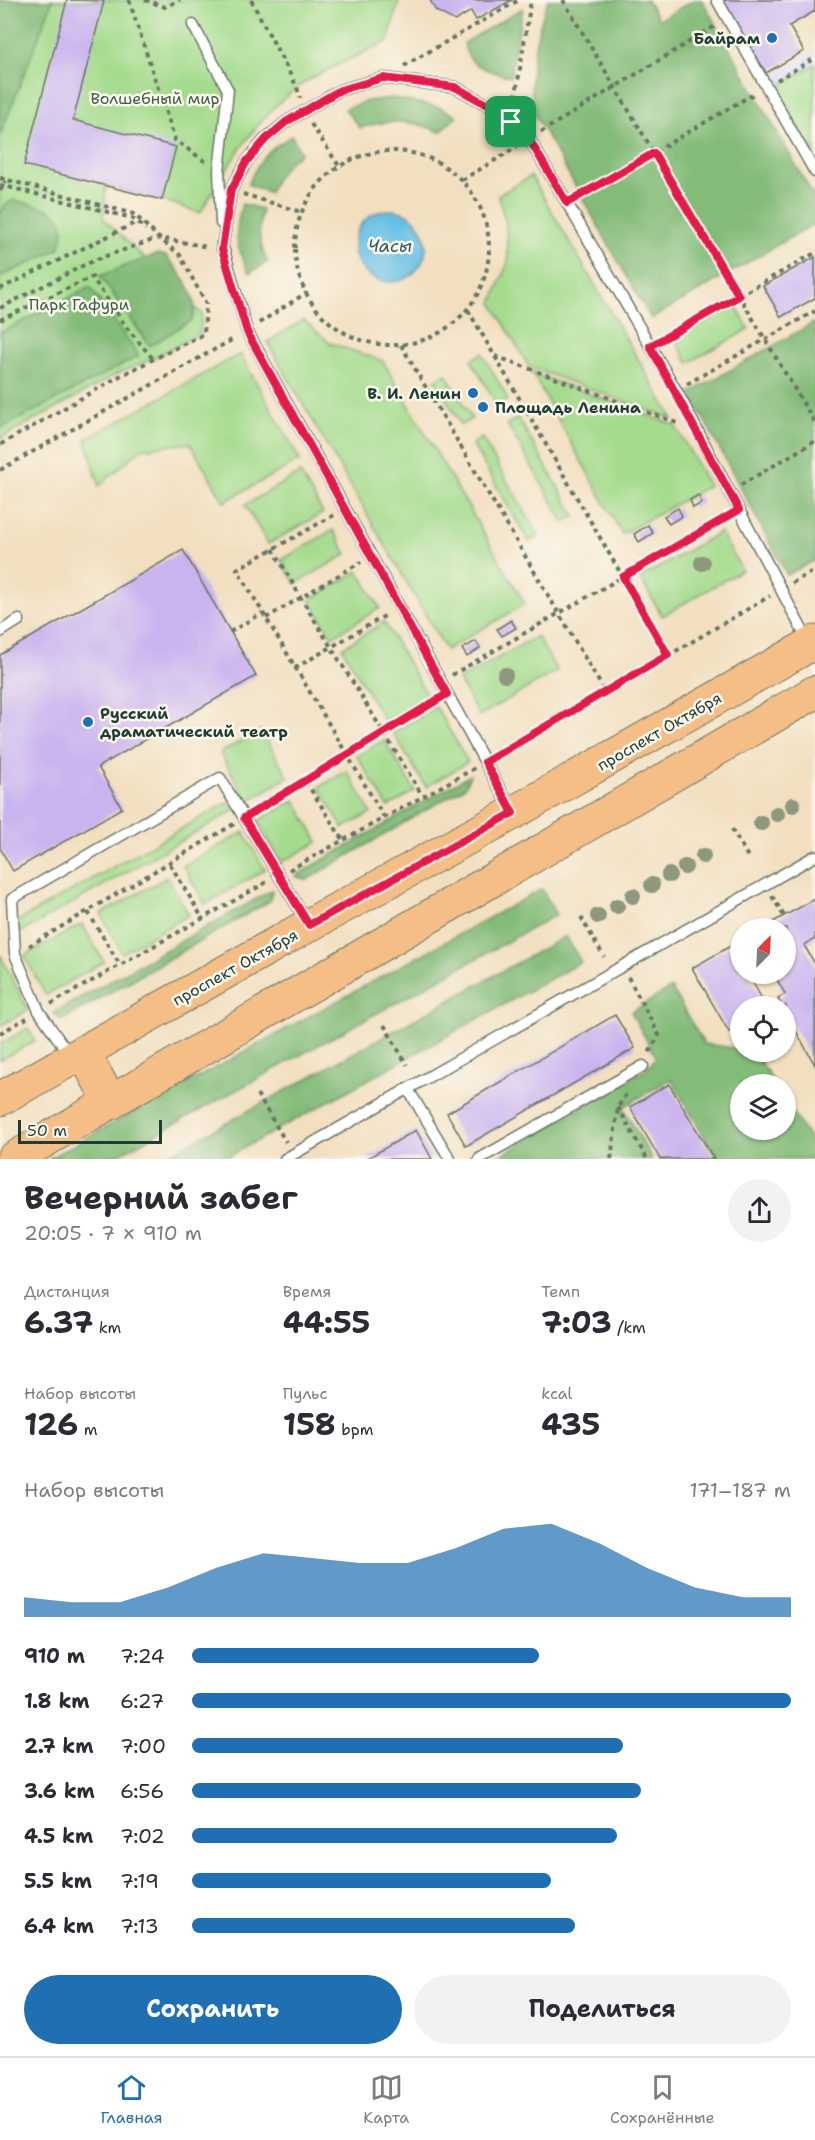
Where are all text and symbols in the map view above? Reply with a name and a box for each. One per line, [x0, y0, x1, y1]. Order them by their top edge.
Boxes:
place label: Байрам [693, 28, 761, 49]
marker: Байрам [765, 31, 779, 45]
park label: Волшебный мир [90, 88, 220, 109]
pin [485, 96, 536, 147]
icon: arrive [494, 105, 527, 138]
water label: Часы [368, 234, 412, 258]
park label: Парк Гафури [29, 294, 129, 315]
place label: В. И. Ленин [367, 383, 461, 404]
marker: В. И. Ленин [466, 386, 480, 400]
place label: Площадь Ленина [495, 397, 641, 418]
marker: Площадь Ленина [476, 400, 490, 414]
street label: проспект Октября [593, 687, 725, 776]
place label: Русский драматический театр [100, 703, 288, 742]
marker: Русский драматический театр [81, 715, 95, 729]
north arrow [730, 918, 796, 984]
map controls [730, 918, 796, 1140]
street label: проспект Октября [169, 924, 302, 1011]
button: locate [730, 996, 796, 1062]
button: layers [730, 1074, 796, 1140]
scale bar [18, 1117, 162, 1144]
text: 50 m [27, 1120, 67, 1141]
text: Вечерний забег [24, 1175, 298, 1220]
button: share [728, 1179, 791, 1242]
text: 20:05 · 7 × 910 m [24, 1220, 202, 1246]
text: Дистанция [24, 1281, 110, 1302]
text: Время [283, 1281, 331, 1302]
text: Темп [541, 1281, 580, 1302]
text: 6.37 [24, 1302, 93, 1343]
text: 44:55 [283, 1302, 370, 1343]
text: 7:03 [541, 1302, 612, 1343]
text: km [93, 1317, 121, 1338]
text: /km [612, 1317, 646, 1338]
text: Набор высоты [24, 1383, 136, 1404]
text: Пульс [283, 1383, 328, 1404]
text: kcal [541, 1383, 572, 1404]
text: 126 [24, 1404, 78, 1445]
text: 158 [283, 1404, 336, 1445]
text: 435 [541, 1404, 600, 1445]
text: m [78, 1419, 97, 1440]
text: bpm [336, 1419, 374, 1440]
text: Набор высоты [24, 1477, 164, 1503]
text: 171–187 m [690, 1477, 791, 1503]
text: 910 m [24, 1643, 85, 1669]
text: 7:24 [120, 1643, 164, 1669]
text: 1.8 km [24, 1688, 90, 1714]
text: 6:27 [120, 1688, 164, 1714]
text: 2.7 km [24, 1733, 93, 1759]
text: 7:00 [120, 1733, 166, 1759]
text: 3.6 km [24, 1778, 95, 1804]
text: 6:56 [120, 1778, 164, 1804]
text: 4.5 km [24, 1823, 93, 1849]
text: 7:02 [120, 1823, 165, 1849]
text: 5.5 km [24, 1868, 92, 1894]
text: 7:19 [120, 1868, 159, 1894]
text: 6.4 km [24, 1913, 94, 1939]
text: 7:13 [120, 1913, 159, 1939]
button: Сохранить [24, 1975, 402, 2044]
button: Поделиться [414, 1975, 791, 2044]
tab: Главная [100, 2071, 162, 2128]
tab: Карта [363, 2071, 409, 2128]
tab: Сохранённые [610, 2071, 715, 2128]

